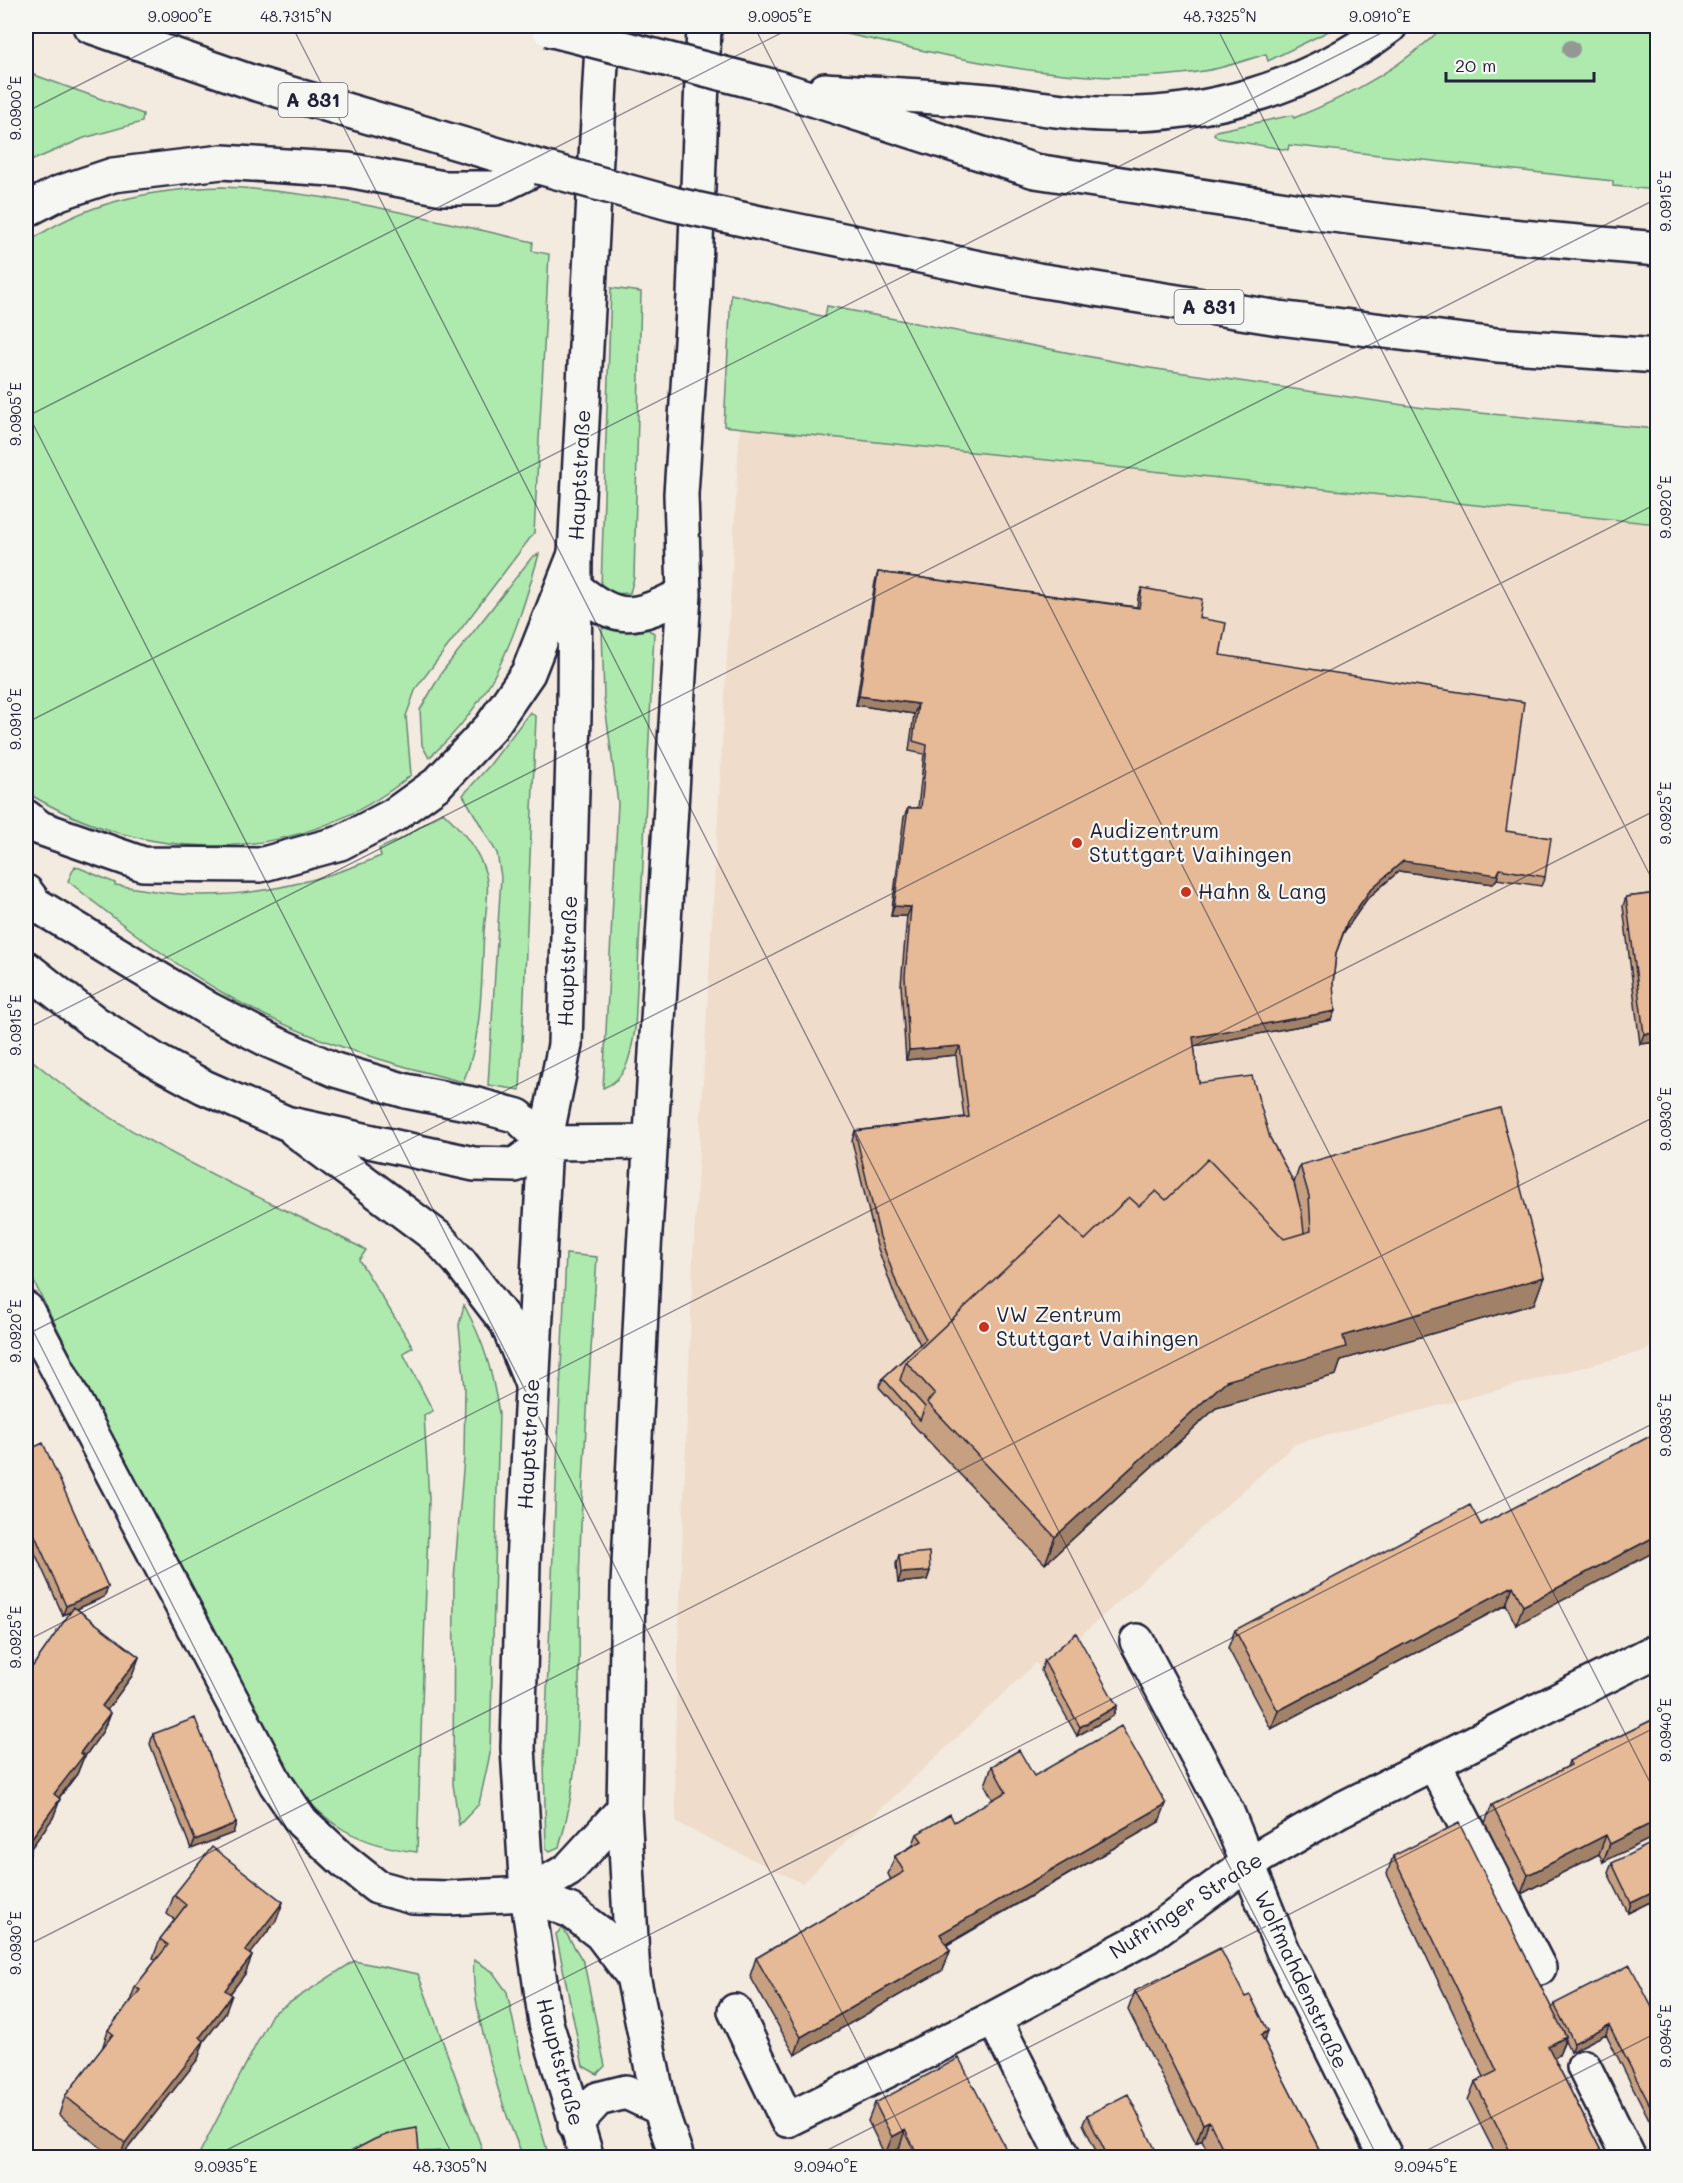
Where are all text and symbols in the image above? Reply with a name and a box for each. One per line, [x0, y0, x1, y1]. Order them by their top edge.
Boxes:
text: 9.0900°E [148, 6, 213, 26]
text: 48.7315°N [260, 6, 332, 26]
text: 9.0905°E [748, 6, 812, 26]
text: 48.7325°N [1183, 6, 1257, 26]
text: 9.0910°E [1349, 6, 1411, 26]
scale bar [1446, 45, 1594, 83]
text: 20 m [1455, 53, 1496, 77]
text: 9.0900°E [5, 75, 25, 140]
road number: A 831 [278, 83, 348, 117]
text: 9.0915°E [1655, 170, 1675, 232]
road number: A 831 [1174, 290, 1244, 324]
text: 9.0905°E [5, 382, 25, 446]
street label: Hauptstraße [562, 409, 595, 541]
text: 9.0920°E [1655, 475, 1675, 539]
text: 9.0910°E [5, 688, 25, 750]
text: 9.0925°E [1655, 781, 1675, 844]
place label: Audizentrum Stuttgart Vaihingen [1089, 816, 1292, 867]
marker: Audizentrum Stuttgart Vaihingen [1070, 836, 1084, 850]
place label: Hahn & Lang [1198, 877, 1326, 904]
marker: Hahn & Lang [1179, 885, 1193, 899]
street label: Hauptstraße [551, 895, 582, 1027]
text: 9.0915°E [5, 994, 25, 1056]
text: 9.0930°E [1655, 1087, 1675, 1151]
text: 9.0920°E [5, 1299, 25, 1363]
place label: VW Zentrum Stuttgart Vaihingen [996, 1300, 1199, 1351]
marker: VW Zentrum Stuttgart Vaihingen [977, 1320, 991, 1334]
street label: Hauptstraße [511, 1378, 544, 1510]
text: 9.0935°E [1655, 1393, 1675, 1457]
text: 9.0925°E [5, 1605, 25, 1668]
text: 9.0940°E [1655, 1698, 1675, 1762]
street label: Nufringer Straße [1104, 1845, 1267, 1964]
street label: Wolfmahdenstraße [1249, 1886, 1355, 2073]
text: 9.0930°E [5, 1911, 25, 1975]
street label: Hauptstraße [531, 1995, 591, 2128]
text: 9.0945°E [1655, 2004, 1675, 2068]
text: 9.0935°E [194, 2156, 258, 2176]
text: 48.7305°N [413, 2156, 487, 2176]
text: 9.0940°E [794, 2156, 858, 2176]
text: 9.0945°E [1394, 2156, 1458, 2176]

